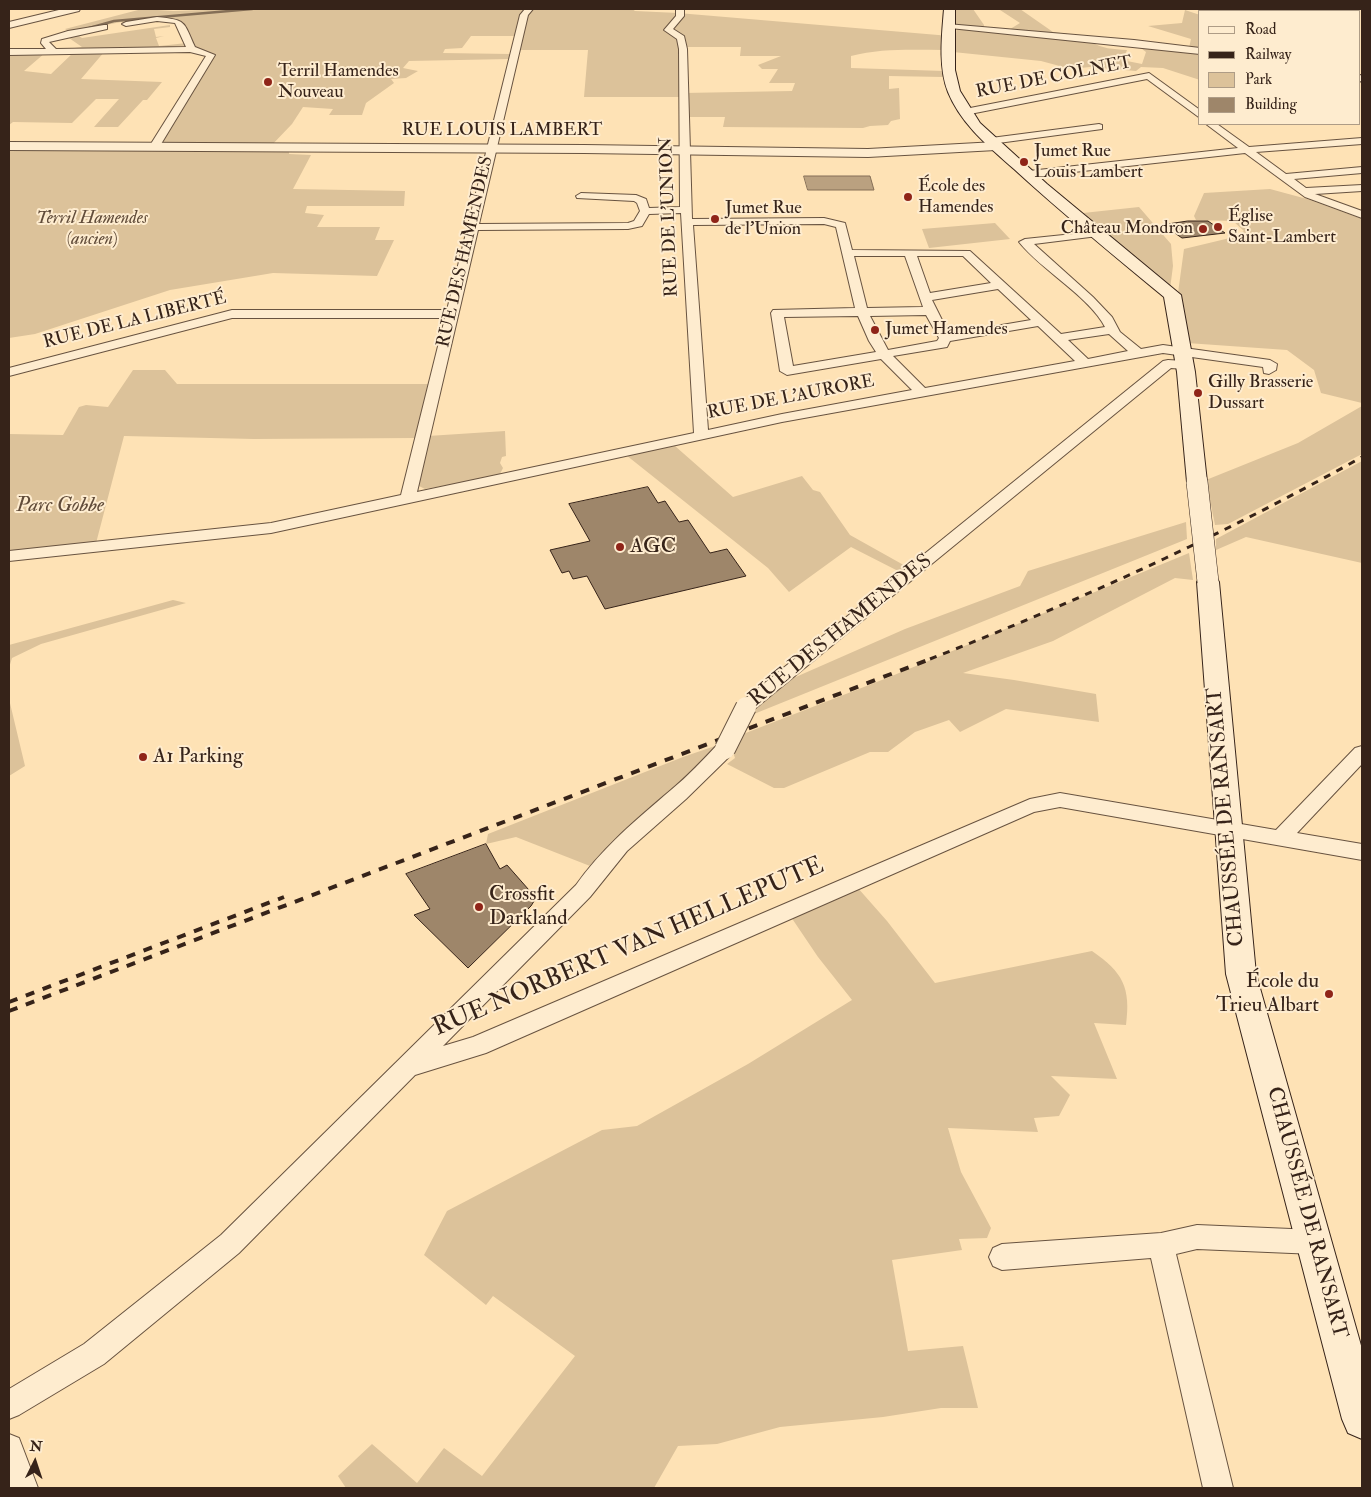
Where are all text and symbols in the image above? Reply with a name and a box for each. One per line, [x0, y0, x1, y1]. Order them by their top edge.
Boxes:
legend [1198, 10, 1361, 125]
text: Road [1245, 20, 1276, 39]
text: Railway [1245, 45, 1291, 64]
street label: RUE DE COLNET [974, 52, 1134, 104]
place label: Terril Hamendes Nouveau [278, 61, 399, 104]
text: Park [1245, 70, 1272, 89]
marker: Terril Hamendes Nouveau [262, 76, 274, 88]
text: Building [1245, 95, 1297, 114]
street label: RUE LOUIS LAMBERT [402, 120, 602, 142]
street label: RUE DE L'UNION [656, 137, 684, 297]
place label: Jumet Rue Louis Lambert [1034, 141, 1143, 183]
street label: RUE DES HAMENDES [433, 154, 499, 350]
marker: Jumet Rue Louis Lambert [1018, 156, 1030, 168]
place label: École des Hamendes [918, 176, 993, 218]
marker: École des Hamendes [902, 191, 914, 203]
place label: Jumet Rue de l'Union [725, 198, 802, 240]
place label: Église Saint-Lambert [1228, 206, 1336, 248]
park label: Terril Hamendes (ancien) [36, 208, 148, 250]
marker: Jumet Rue de l'Union [709, 213, 721, 225]
place label: Château Mondron [1061, 218, 1193, 240]
marker: Église Saint-Lambert [1212, 221, 1224, 233]
marker: Château Mondron [1197, 223, 1209, 235]
street label: RUE DE LA LIBERTÉ [41, 288, 229, 354]
place label: Jumet Hamendes [885, 319, 1008, 341]
marker: Jumet Hamendes [869, 324, 881, 336]
street label: RUE DE L'AURORE [706, 371, 876, 425]
place label: Gilly Brasserie Dussart [1208, 372, 1313, 414]
marker: Gilly Brasserie Dussart [1192, 387, 1204, 399]
park label: Parc Gobbe [16, 493, 104, 519]
place label: AGC [630, 534, 676, 560]
marker: AGC [614, 541, 626, 553]
street label: RUE DES HAMENDES [744, 549, 938, 713]
street label: CHAUSSÉE DE RANSART [1203, 686, 1251, 948]
place label: A1 Parking [153, 744, 243, 770]
marker: A1 Parking [137, 751, 149, 763]
street label: RUE NORBERT VAN HELLEPUTE [429, 852, 829, 1044]
place label: Crossfit Darkland [489, 882, 568, 932]
marker: Crossfit Darkland [473, 901, 485, 913]
place label: École du Trieu Albart [1216, 969, 1319, 1019]
marker: École du Trieu Albart [1323, 988, 1335, 1000]
street label: CHAUSSÉE DE RANSART [1260, 1084, 1352, 1342]
north arrow [10, 1437, 60, 1487]
text: N [29, 1438, 43, 1455]

